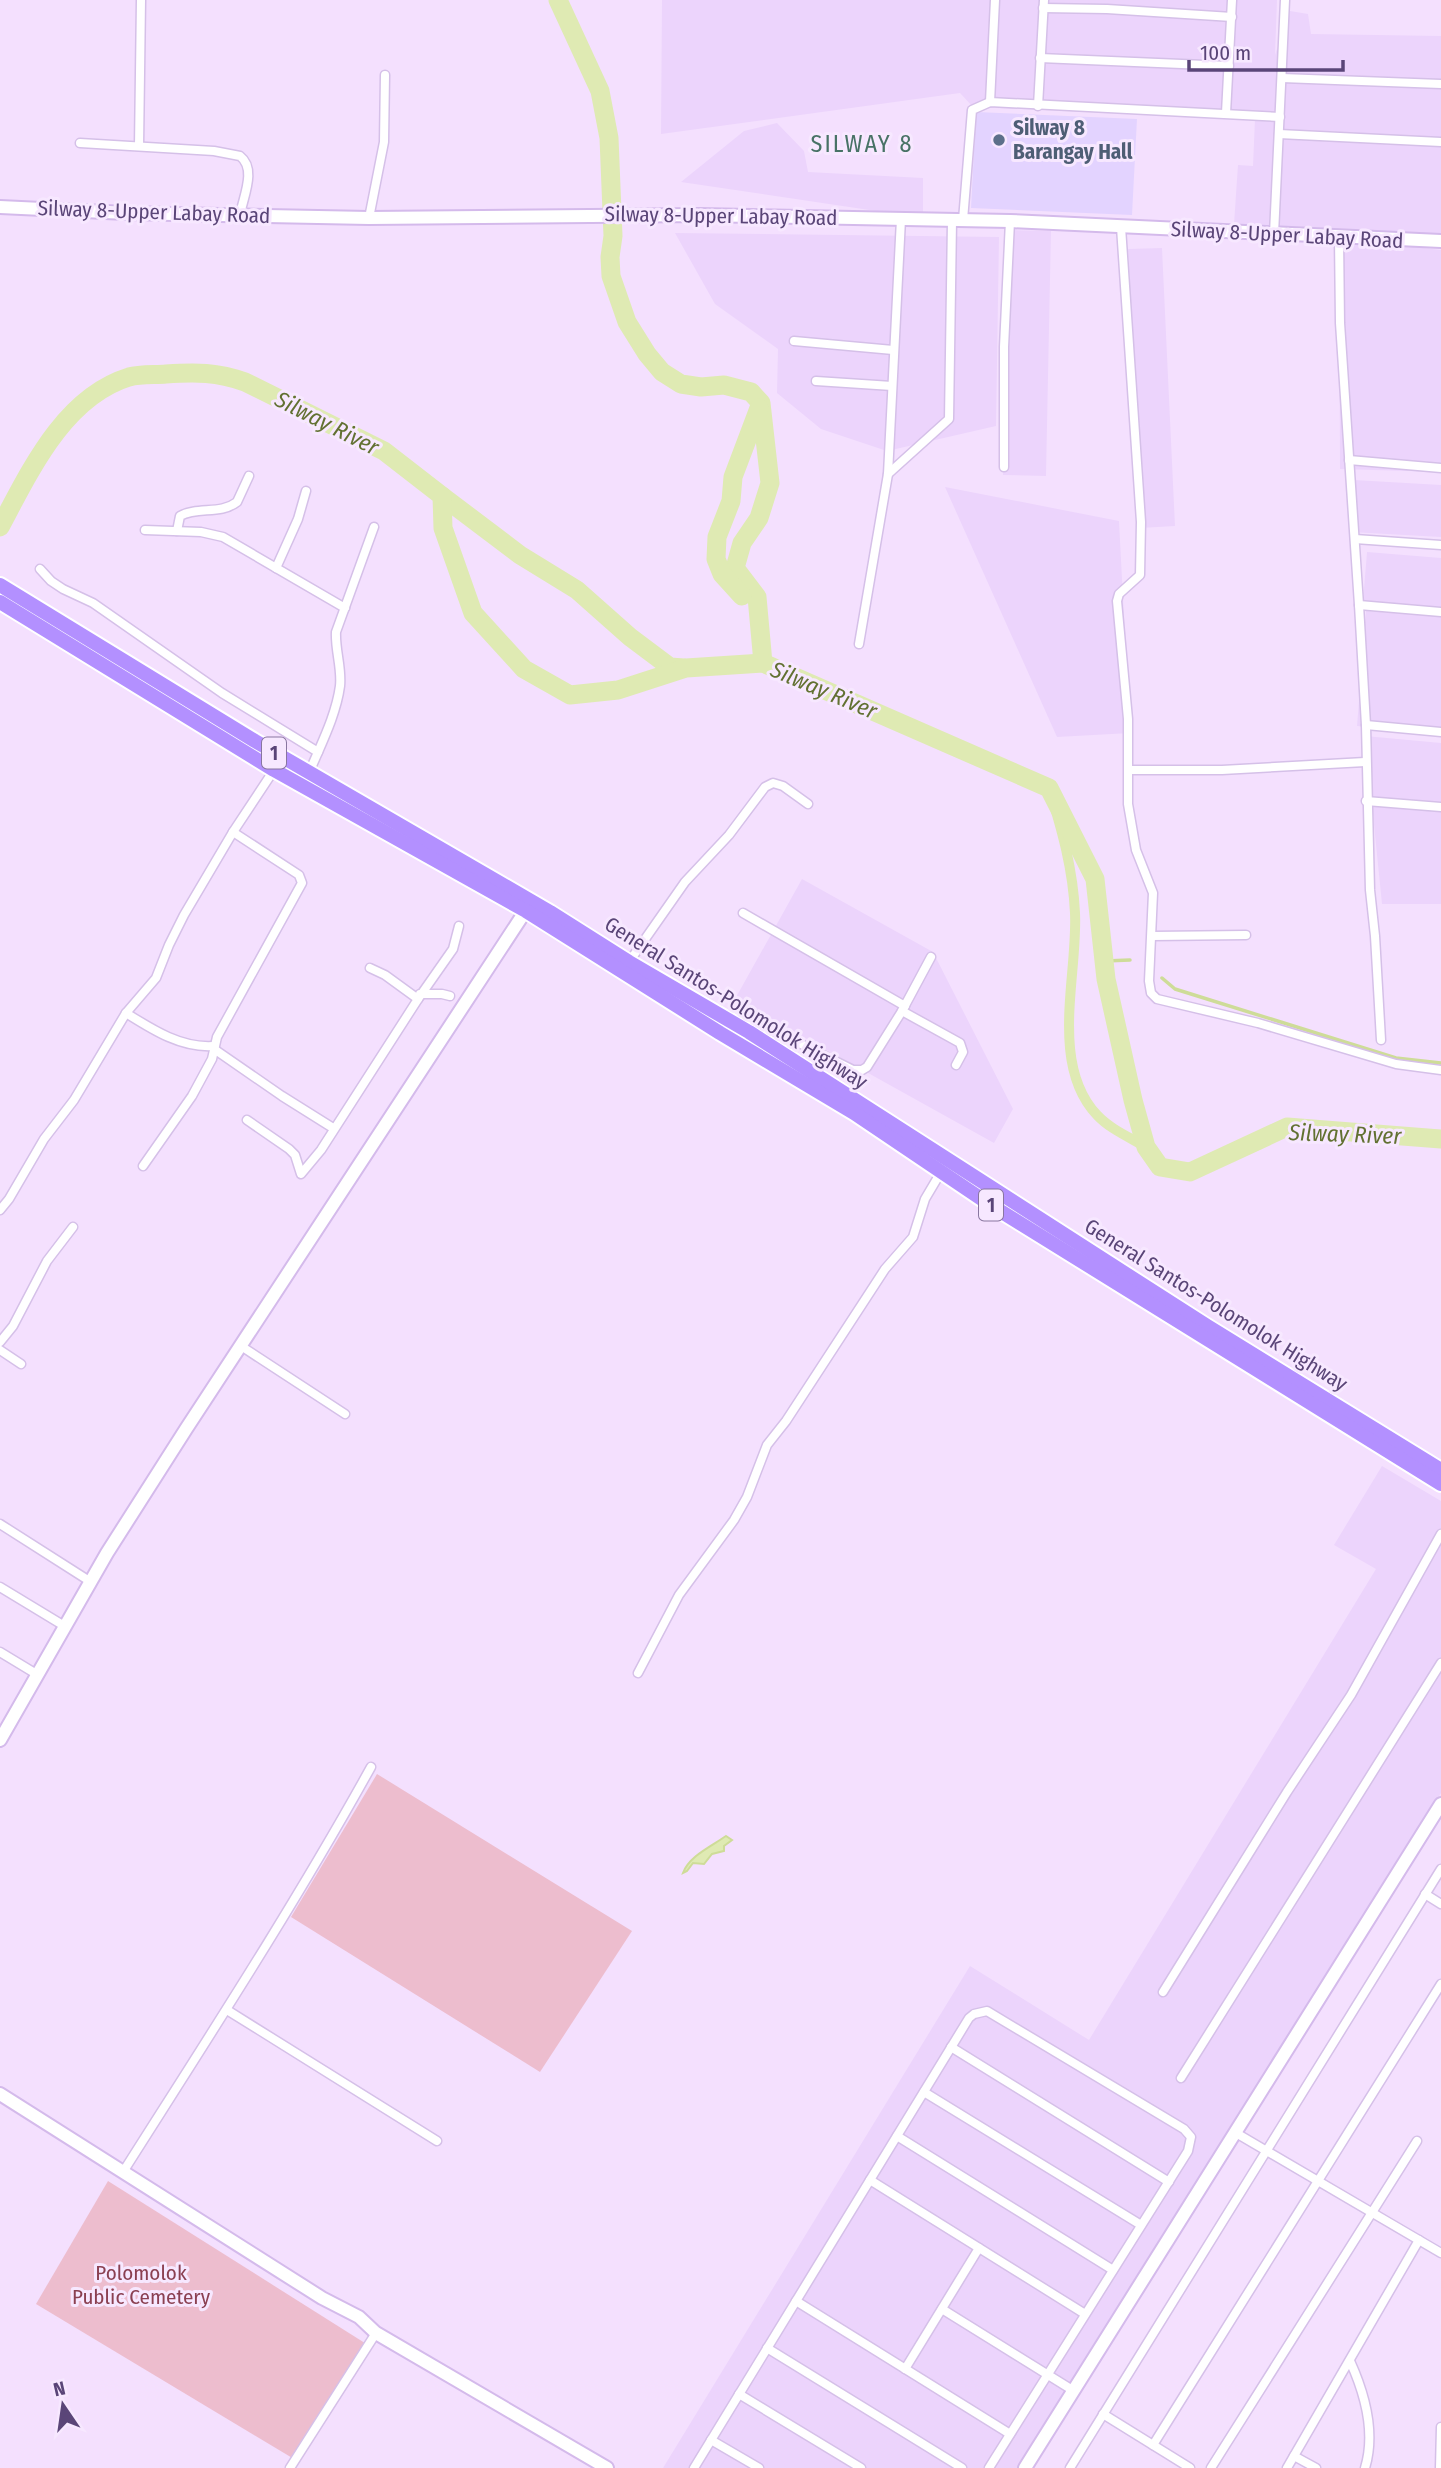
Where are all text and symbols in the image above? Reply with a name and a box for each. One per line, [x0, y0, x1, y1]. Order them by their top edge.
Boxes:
scale bar [1189, 28, 1343, 72]
text: 100 m [1200, 40, 1251, 66]
place label: Silway 8 Barangay Hall [1013, 115, 1133, 165]
district label: SILWAY 8 [811, 130, 913, 158]
marker: Silway 8 Barangay Hall [991, 132, 1007, 148]
street label: Silway 8-Upper Labay Road [37, 195, 271, 229]
street label: Silway 8-Upper Labay Road [604, 201, 838, 231]
street label: Silway 8-Upper Labay Road [1170, 216, 1404, 254]
water label: Silway River [270, 385, 384, 461]
water label: Silway River [766, 655, 882, 725]
road number: 1 [262, 738, 286, 768]
street label: General Santos-Polomolok Highway [600, 911, 873, 1095]
water label: Silway River [1287, 1118, 1403, 1150]
road number: 1 [979, 1190, 1003, 1220]
street label: General Santos-Polomolok Highway [1080, 1213, 1353, 1397]
park label: Polomolok Public Cemetery [72, 2260, 211, 2310]
north arrow [28, 2370, 98, 2440]
text: N [51, 2376, 67, 2401]

